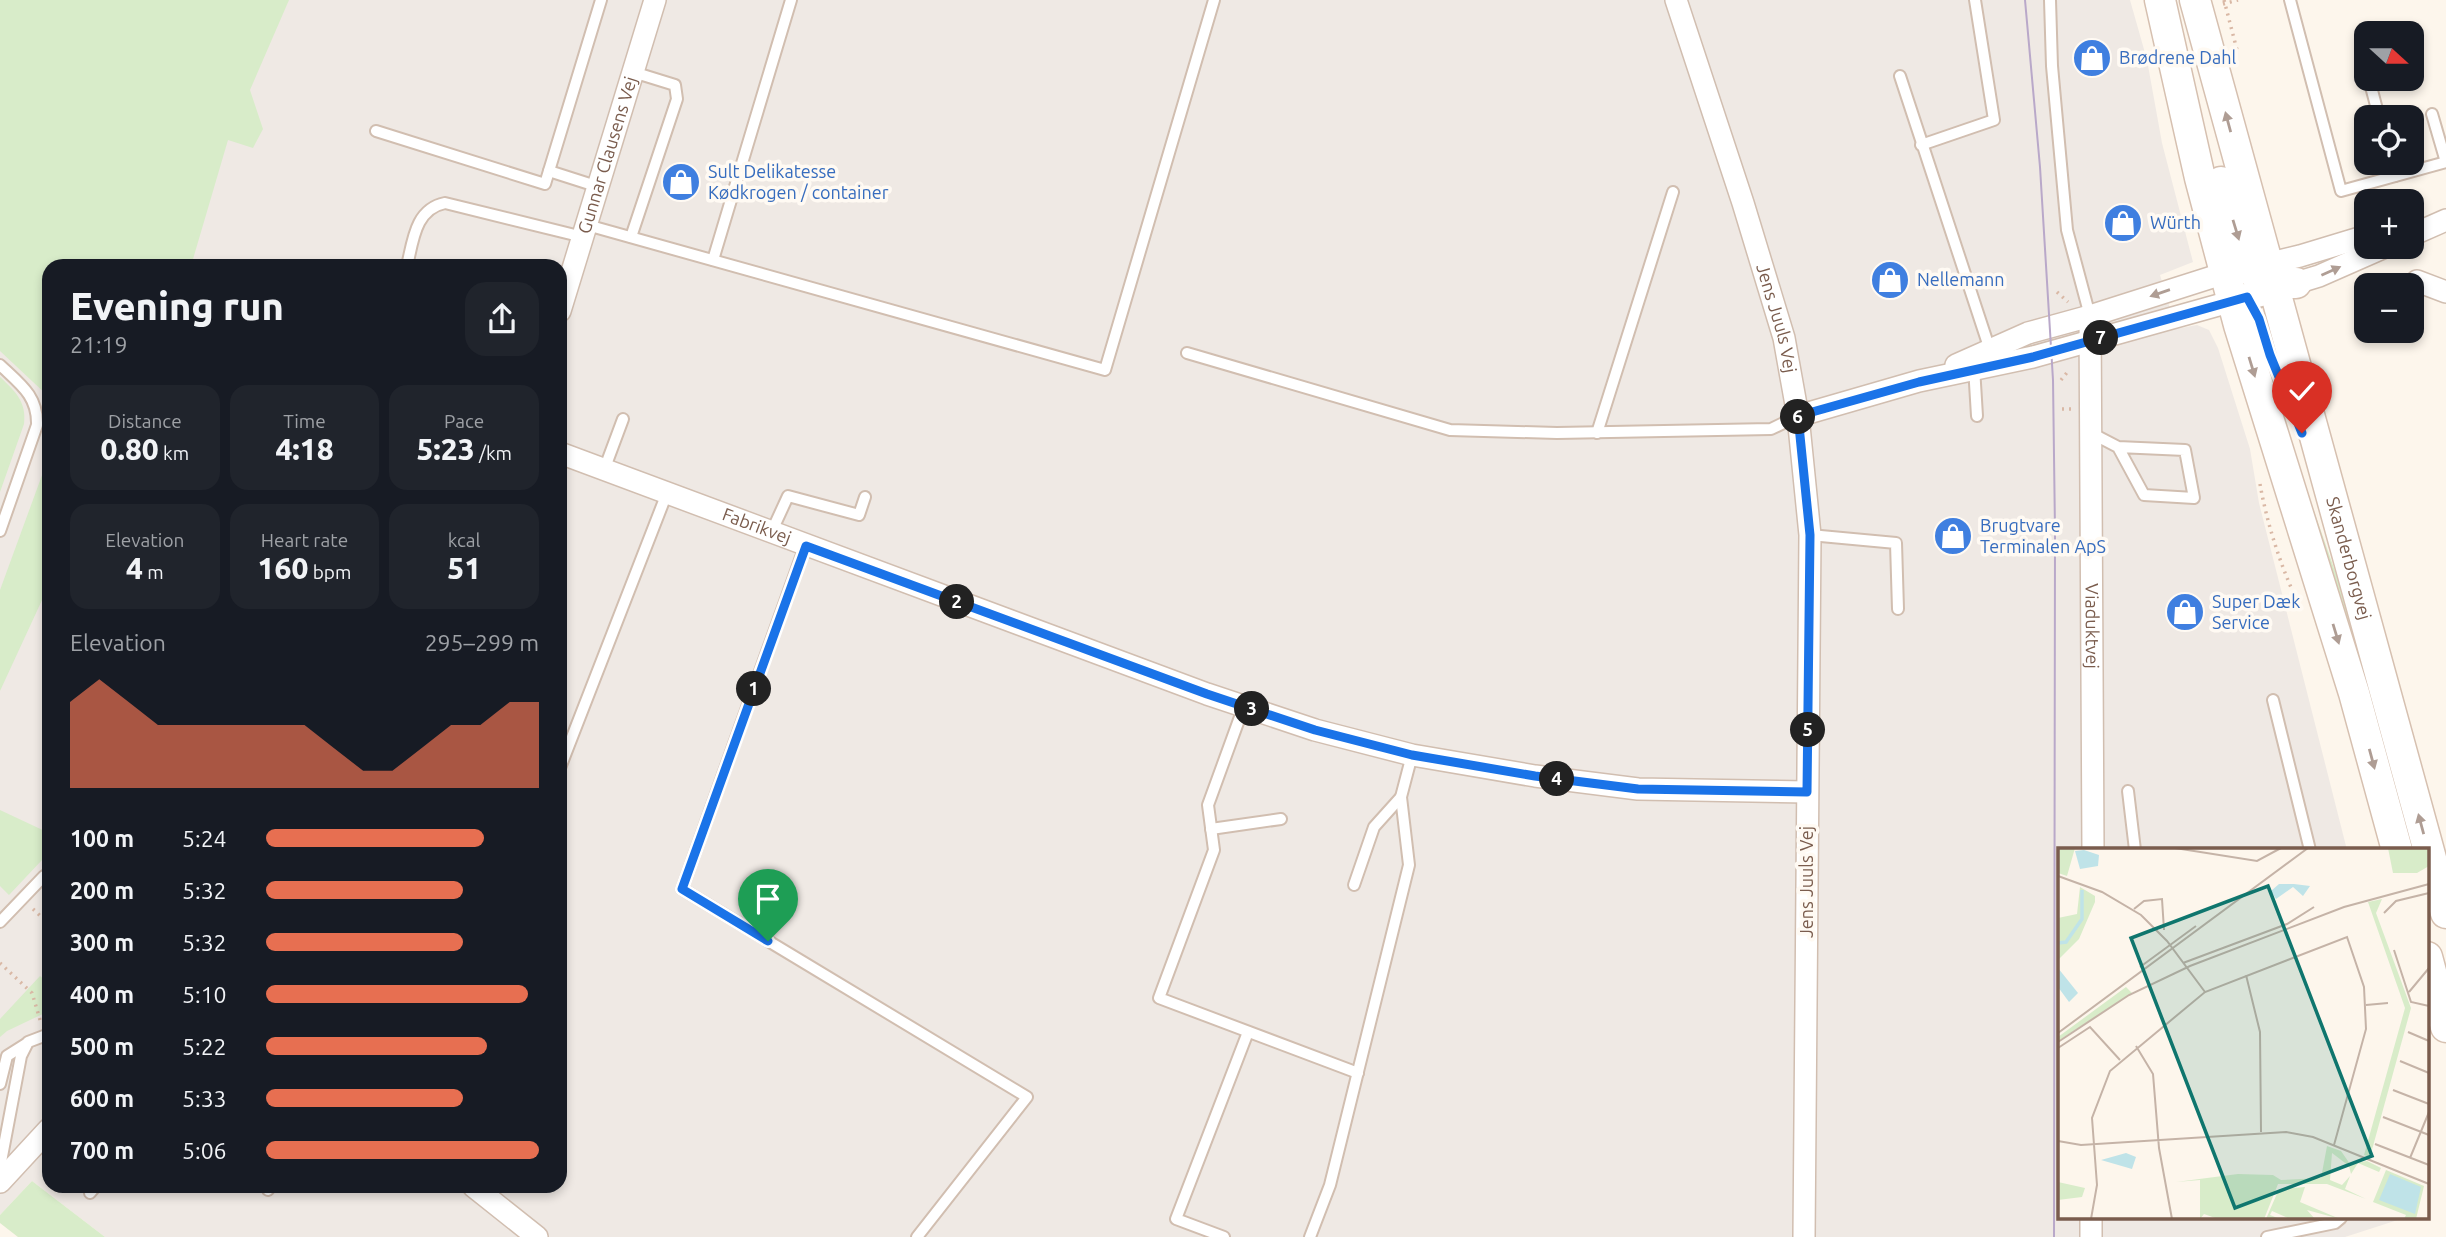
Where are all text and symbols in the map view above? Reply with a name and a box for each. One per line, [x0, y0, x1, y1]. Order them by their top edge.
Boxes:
north arrow [2354, 21, 2424, 91]
map controls [2354, 21, 2424, 343]
shop icon: Brødrene Dahl [2071, 37, 2113, 79]
place label: Brødrene Dahl [2119, 47, 2237, 67]
street label: Gunnar Clausens Vej [573, 74, 640, 236]
button: locate [2354, 105, 2424, 175]
one-way arrow [2222, 110, 2233, 132]
shop icon: Sult Delikatesse Kødkrogen / container [660, 161, 702, 203]
place label: Sult Delikatesse Kødkrogen / container [708, 161, 889, 202]
button: + [2354, 189, 2424, 259]
shop icon: Würth [2102, 202, 2144, 244]
place label: Würth [2150, 212, 2201, 232]
one-way arrow [2231, 220, 2241, 241]
shop icon: Nellemann [1869, 259, 1911, 301]
street label: Jens Juuls Vej [1753, 261, 1801, 374]
one-way arrow [2320, 265, 2341, 276]
place label: Nellemann [1917, 269, 2005, 289]
button: − [2354, 273, 2424, 343]
button: share [465, 282, 539, 356]
text: Evening run [70, 285, 284, 327]
one-way arrow [2149, 288, 2170, 299]
pin: 7 [2084, 320, 2118, 356]
text: 7 [2095, 326, 2106, 348]
text: 21:19 [70, 332, 128, 357]
one-way arrow [2248, 356, 2258, 377]
pin [2272, 361, 2332, 433]
icon: check [2283, 372, 2321, 410]
pin: 6 [1780, 400, 1815, 434]
text: 6 [1792, 405, 1803, 427]
text: Distance [108, 410, 182, 432]
text: Time [283, 410, 326, 432]
text: Pace [444, 410, 484, 432]
text: 0.80 [101, 432, 159, 466]
text: 4:18 [275, 432, 334, 466]
text: 5:23 [416, 432, 475, 466]
text: km [159, 442, 189, 464]
text: /km [475, 442, 512, 464]
street label: Skanderborgvej [2323, 494, 2376, 622]
street label: Fabrikvej [720, 503, 794, 547]
shop icon: Brugtvare Terminalen ApS [1932, 515, 1974, 557]
place label: Brugtvare Terminalen ApS [1980, 515, 2106, 556]
text: Elevation [105, 529, 184, 551]
text: Heart rate [261, 529, 348, 551]
text: kcal [448, 529, 481, 551]
text: 4 [126, 551, 143, 585]
text: 160 [258, 551, 308, 585]
text: 51 [447, 551, 481, 585]
text: m [143, 561, 164, 583]
text: bpm [308, 561, 351, 583]
street label: Viaduktvej [2083, 583, 2103, 669]
pin: 2 [940, 584, 974, 620]
text: 2 [951, 590, 962, 612]
shop icon: Super Dæk Service [2164, 591, 2206, 633]
place label: Super Dæk Service [2212, 591, 2300, 632]
one-way arrow [2331, 624, 2341, 645]
text: Elevation [70, 630, 166, 655]
text: 295–299 m [425, 630, 539, 655]
pin: 1 [736, 672, 772, 706]
text: 1 [748, 677, 759, 699]
pin: 3 [1234, 692, 1270, 726]
text: 3 [1246, 697, 1257, 719]
pin: 5 [1790, 712, 1826, 748]
text: 5 [1802, 718, 1813, 740]
one-way arrow [2367, 748, 2378, 770]
pin: 4 [1540, 762, 1574, 796]
text: 4 [1551, 767, 1562, 789]
one-way arrow [2416, 813, 2426, 834]
text: 100 m [70, 826, 134, 851]
text: 5:24 [182, 826, 227, 851]
street label: Jens Juuls Vej [1796, 826, 1816, 938]
inset map [2058, 848, 2428, 1220]
pin [738, 869, 798, 941]
text: 200 m [70, 878, 134, 903]
text: 5:32 [182, 878, 227, 903]
icon: arrive [749, 880, 787, 918]
text: 300 m [70, 930, 134, 955]
text: 5:32 [182, 930, 227, 955]
text: 400 m [70, 982, 134, 1007]
text: 5:10 [182, 982, 227, 1007]
text: 500 m [70, 1034, 134, 1059]
text: 5:22 [182, 1034, 227, 1059]
text: 600 m [70, 1086, 134, 1111]
text: 5:33 [182, 1086, 227, 1111]
text: 700 m [70, 1138, 134, 1163]
text: 5:06 [182, 1138, 227, 1163]

